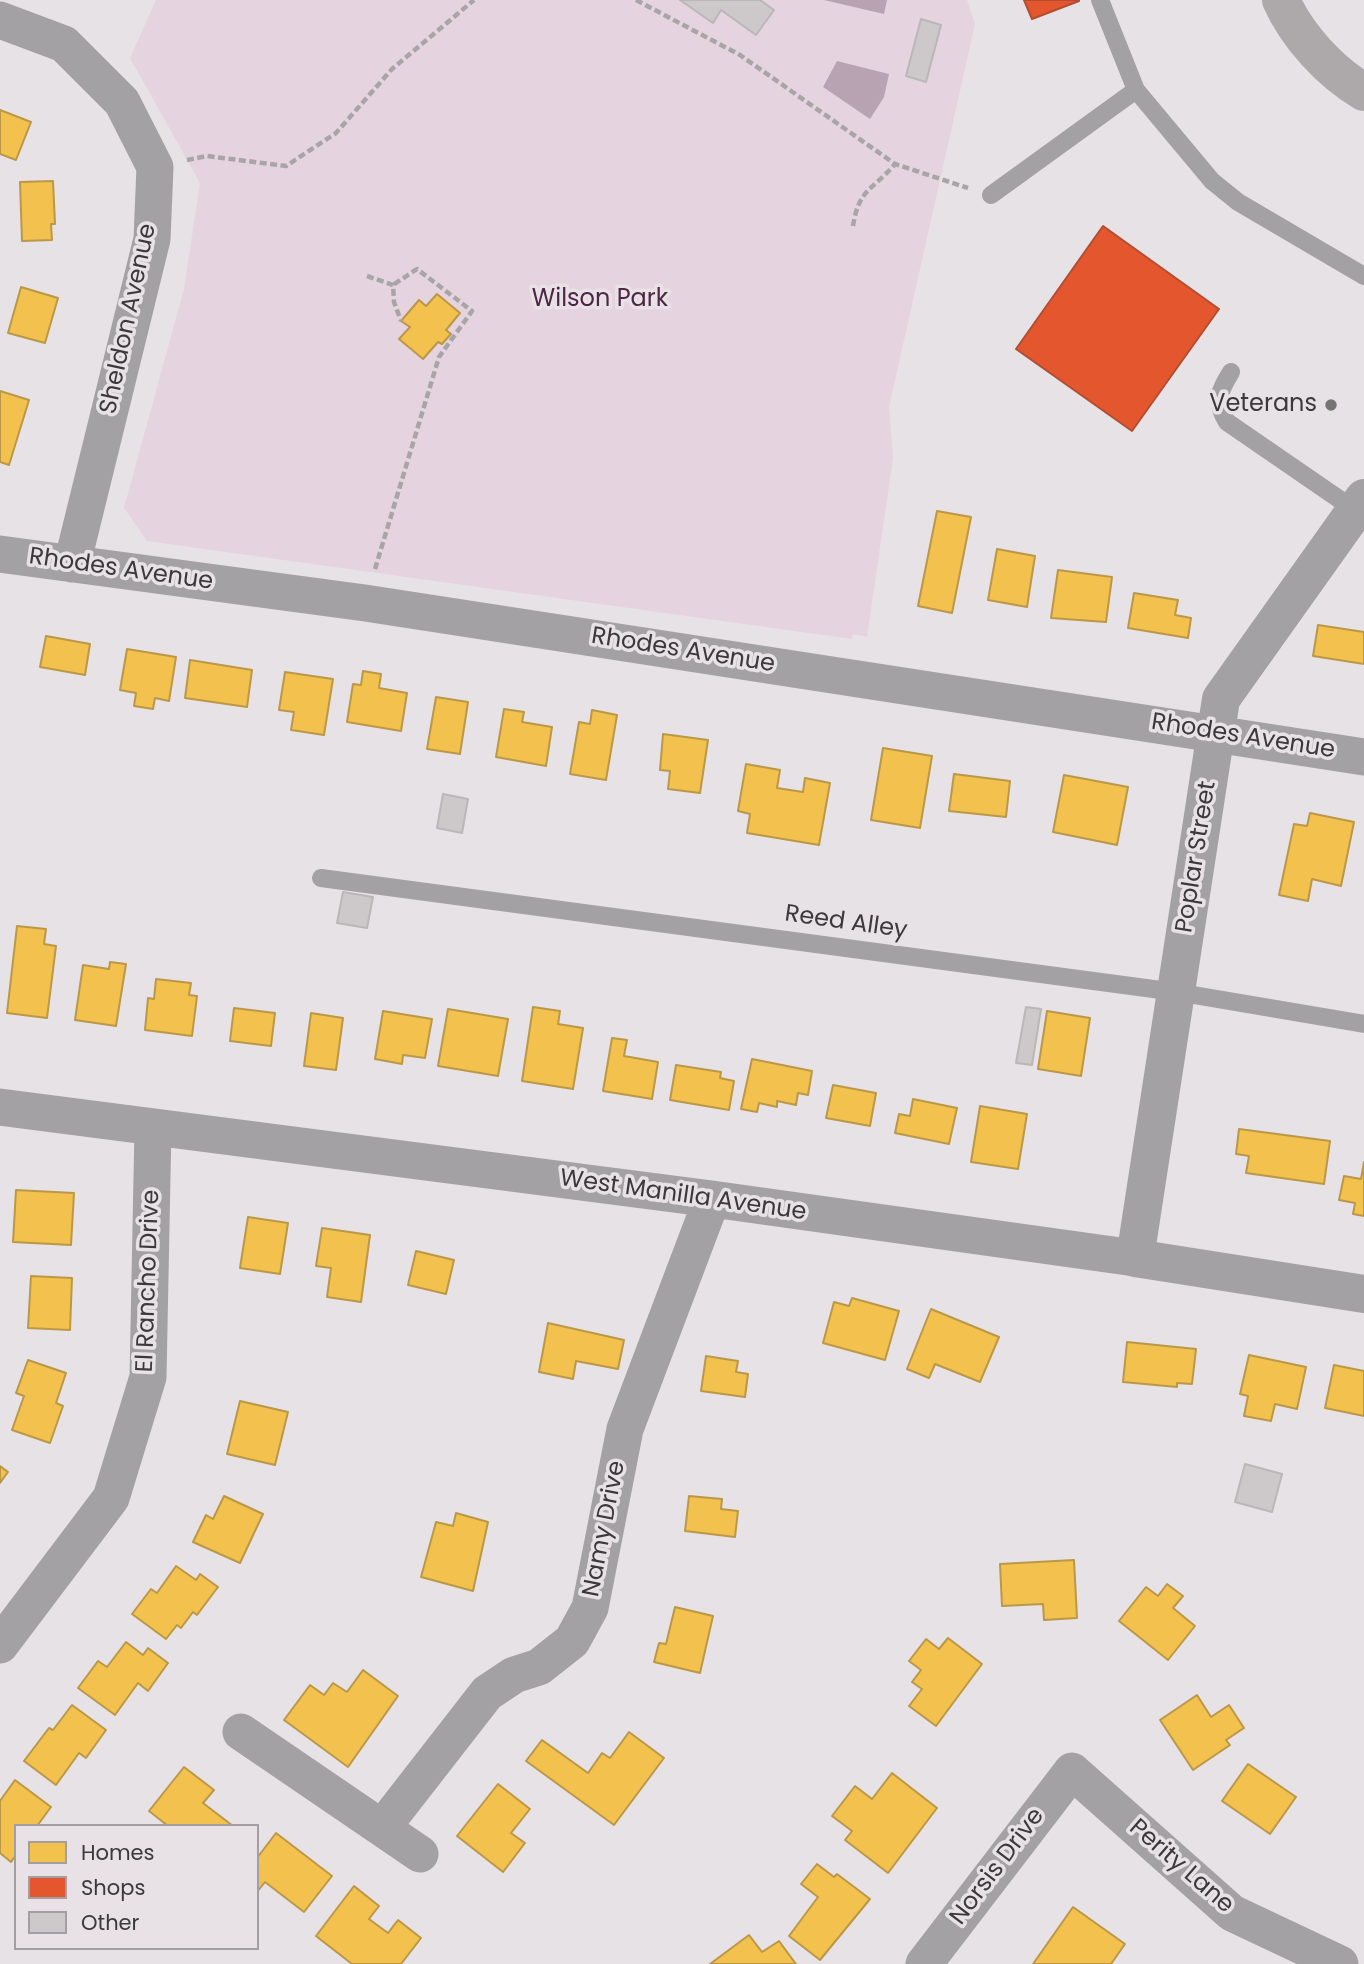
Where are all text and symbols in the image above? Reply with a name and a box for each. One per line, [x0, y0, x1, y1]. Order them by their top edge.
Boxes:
street label: Sheldon Avenue [95, 221, 163, 417]
park label: Wilson Park [532, 286, 668, 314]
place label: Veterans [1209, 391, 1317, 419]
marker: Veterans [1323, 397, 1339, 413]
street label: Rhodes Avenue [27, 543, 215, 597]
street label: Rhodes Avenue [589, 622, 777, 680]
street label: Rhodes Avenue [1149, 708, 1337, 766]
street label: Poplar Street [1171, 779, 1223, 935]
street label: Reed Alley [783, 900, 909, 946]
street label: West Manilla Avenue [558, 1164, 808, 1228]
street label: El Rancho Drive [131, 1189, 167, 1373]
street label: Namy Drive [578, 1459, 632, 1599]
street label: Norsis Drive [945, 1803, 1051, 1931]
street label: Perity Lane [1123, 1814, 1239, 1920]
legend [14, 1824, 259, 1950]
text: Homes [81, 1838, 155, 1867]
text: Shops [81, 1873, 145, 1902]
text: Other [81, 1908, 139, 1937]

